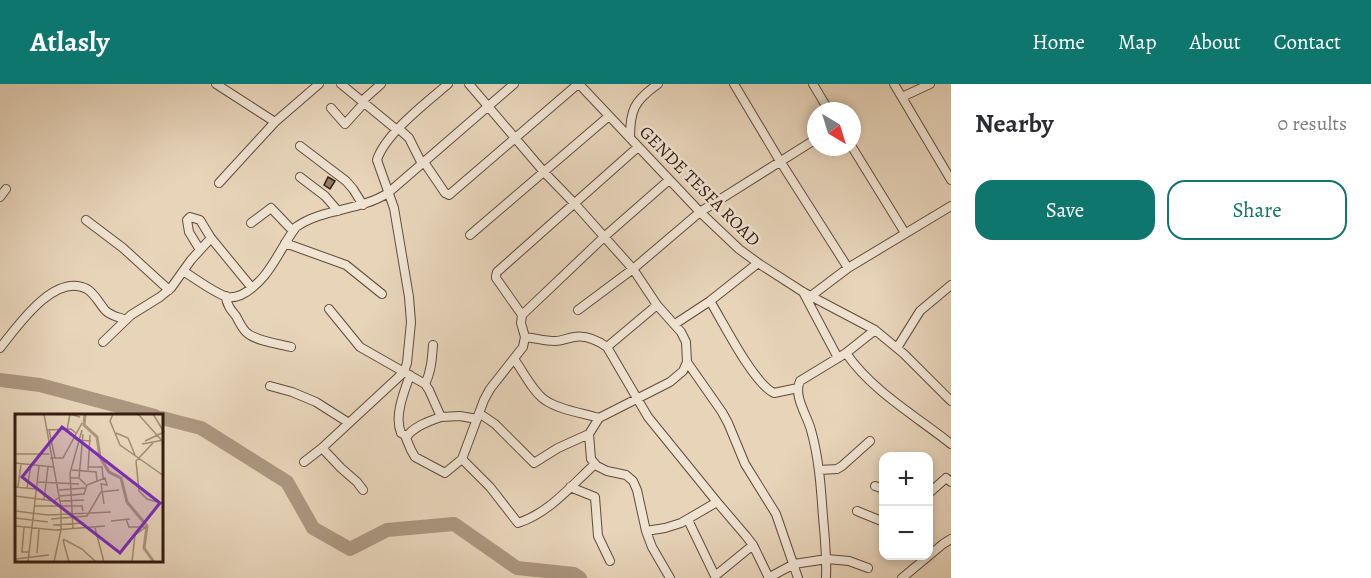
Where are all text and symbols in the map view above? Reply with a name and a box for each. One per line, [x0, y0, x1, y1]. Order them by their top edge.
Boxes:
text: Atlasly [30, 23, 109, 61]
text: Home [1032, 28, 1085, 56]
text: Map [1118, 28, 1156, 56]
text: About [1189, 28, 1241, 56]
text: Contact [1274, 28, 1341, 56]
north arrow [807, 102, 861, 156]
text: Nearby [975, 106, 1054, 141]
text: 0 results [1278, 110, 1347, 137]
street label: GENDE TESFA ROAD [634, 120, 766, 252]
button: Save [975, 180, 1155, 240]
button: Share [1167, 180, 1347, 240]
inset map [15, 414, 164, 563]
map controls [879, 452, 933, 560]
button: + [879, 452, 933, 506]
button: − [879, 506, 933, 560]

